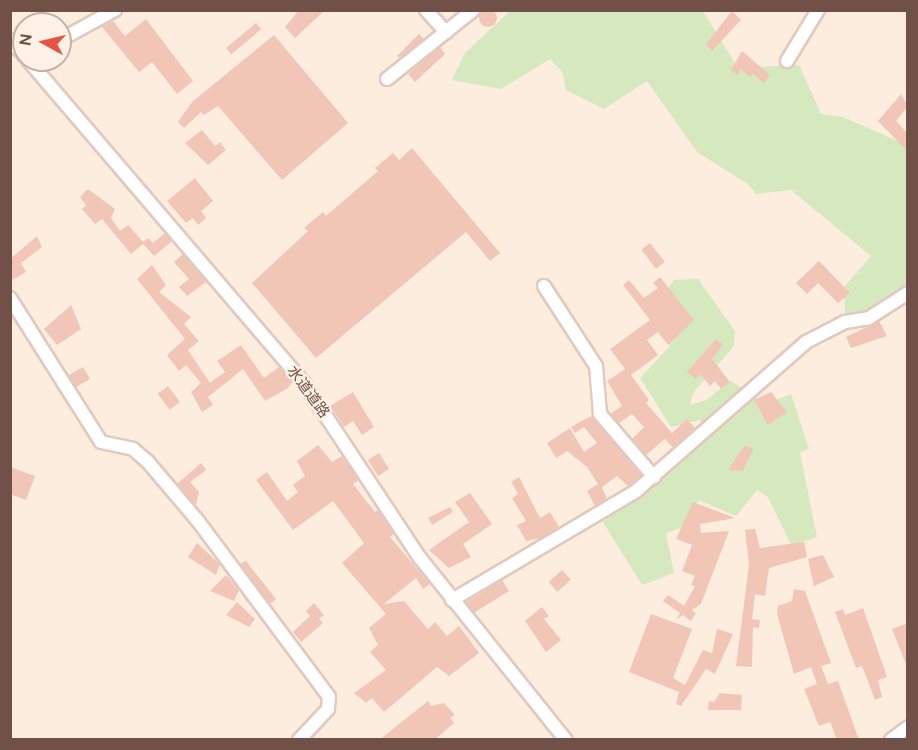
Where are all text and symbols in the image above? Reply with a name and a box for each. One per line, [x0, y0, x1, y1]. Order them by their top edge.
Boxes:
north arrow [12, 12, 72, 72]
text: N [14, 32, 37, 47]
street label: 水道道路 [283, 362, 333, 422]

